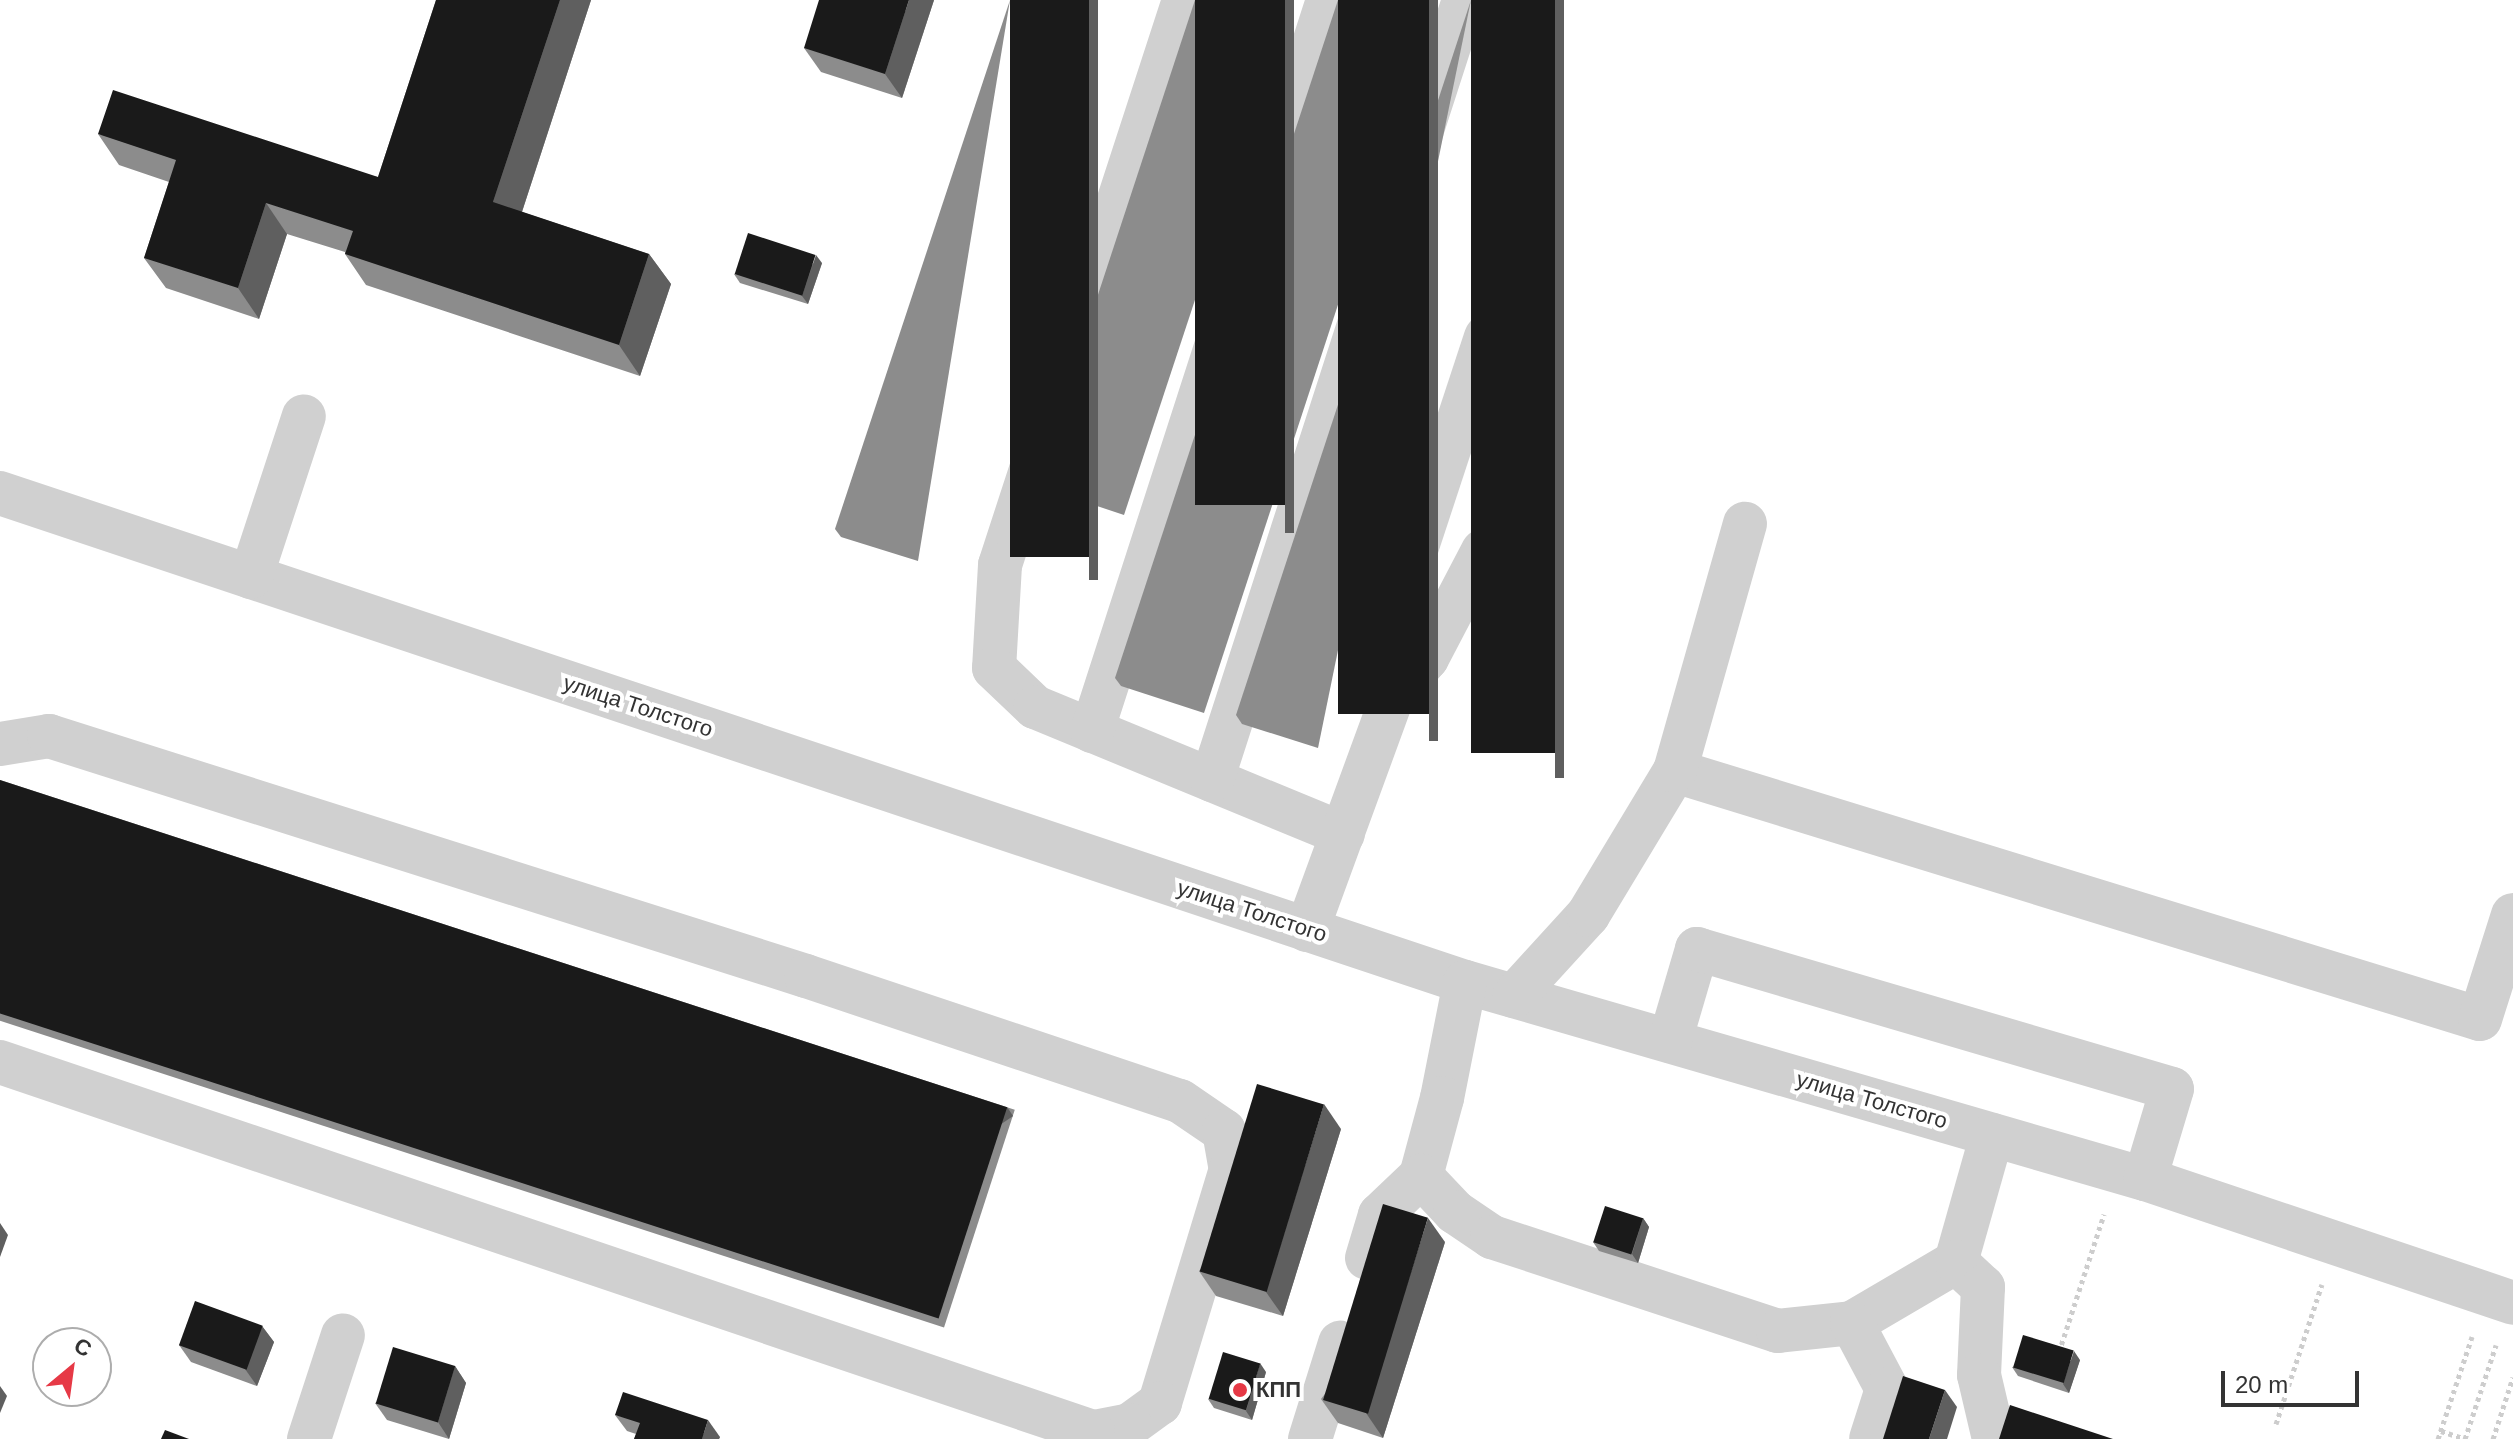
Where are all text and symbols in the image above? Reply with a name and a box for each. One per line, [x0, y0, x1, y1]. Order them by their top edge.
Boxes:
street label: улица Толстого [560, 669, 716, 743]
street label: улица Толстого [1174, 874, 1330, 948]
street label: улица Толстого [1794, 1066, 1950, 1134]
north arrow [32, 1327, 112, 1407]
text: С [70, 1333, 96, 1362]
scale bar [2225, 1355, 2363, 1405]
text: 20 m [2235, 1371, 2288, 1398]
place label: КПП [1256, 1377, 1301, 1403]
marker: КПП [1231, 1381, 1249, 1399]

